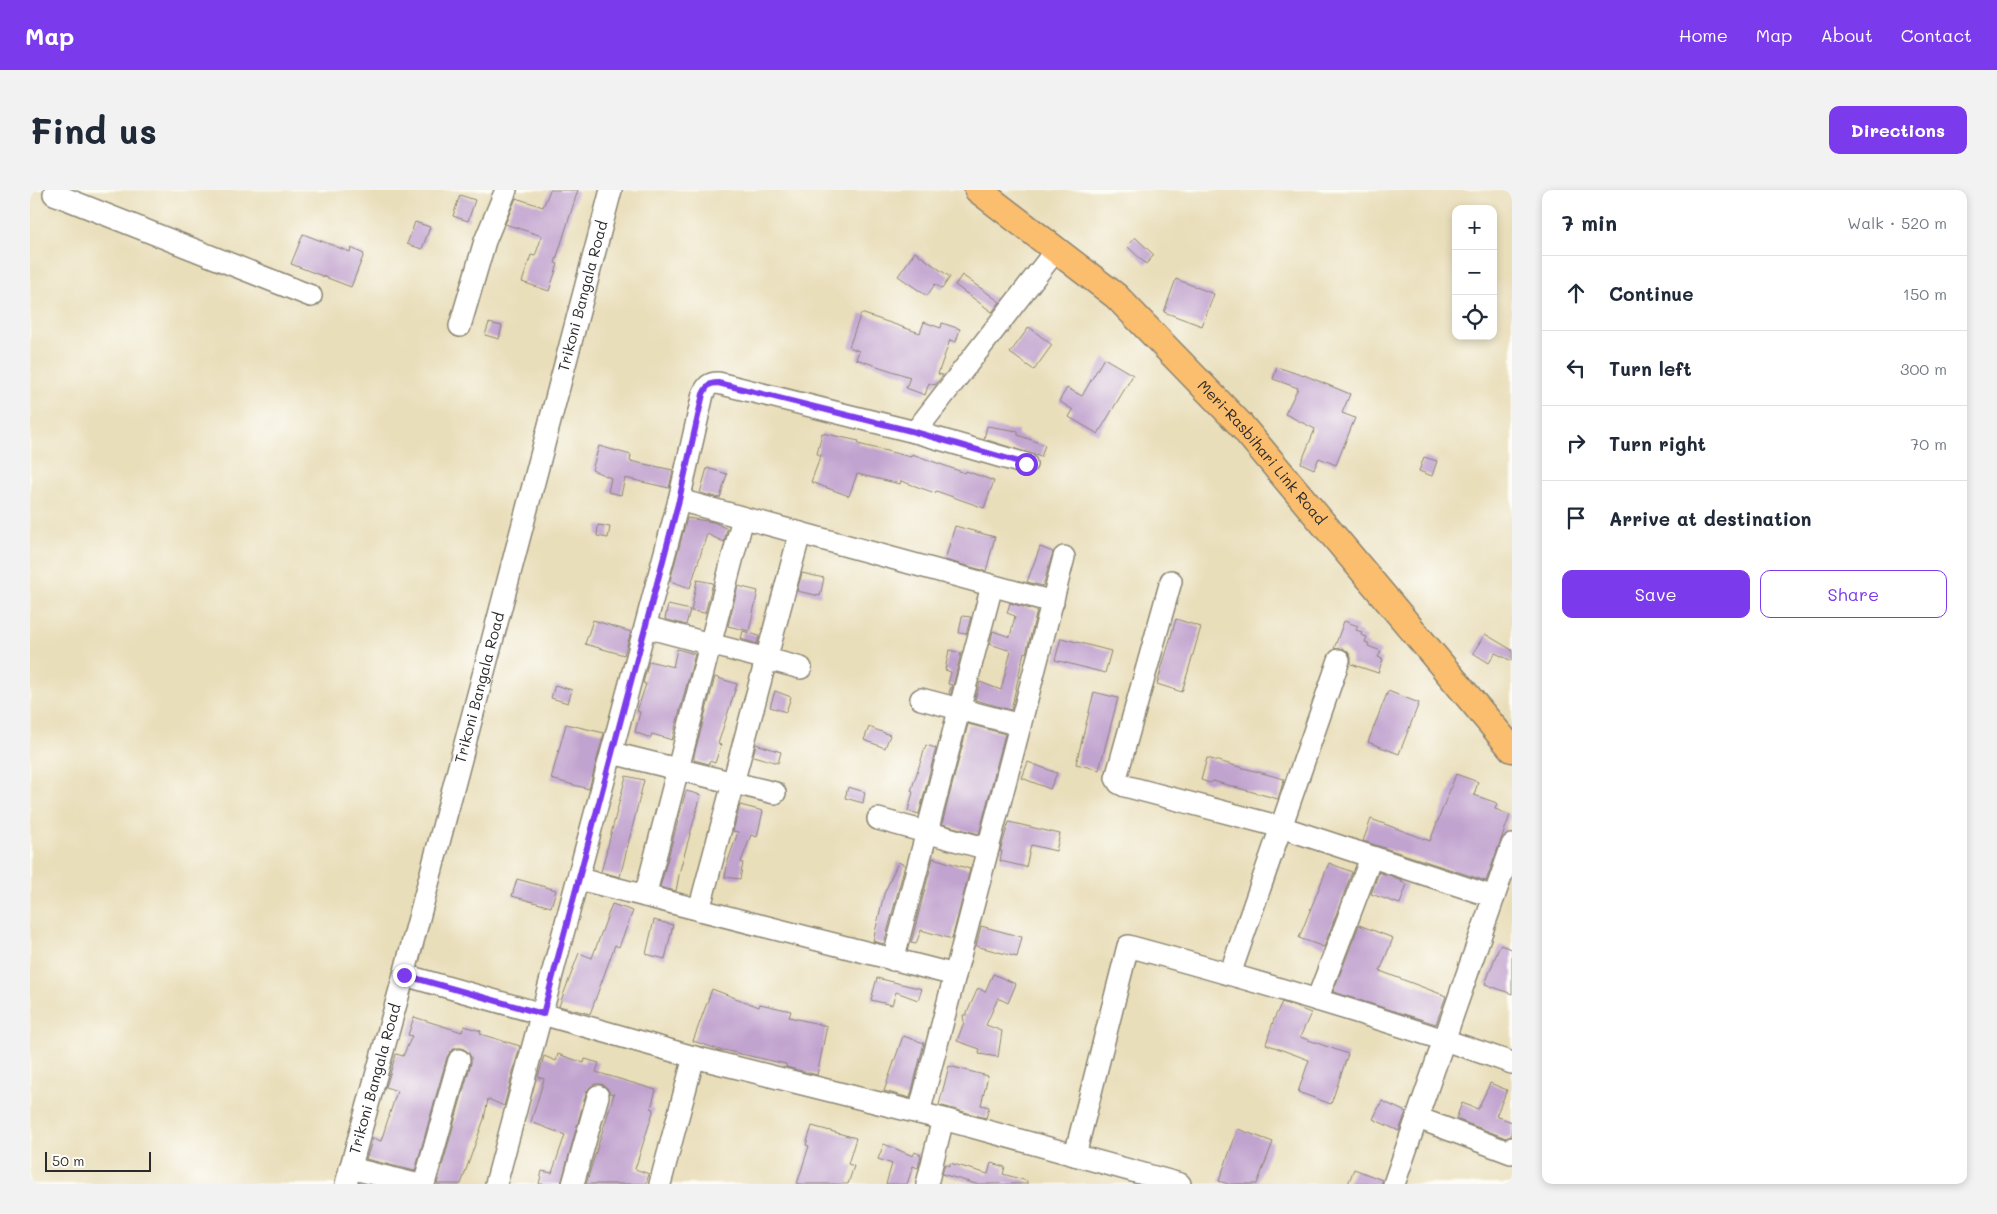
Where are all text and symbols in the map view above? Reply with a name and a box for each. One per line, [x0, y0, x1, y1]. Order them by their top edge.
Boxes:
text: Map [25, 20, 74, 51]
text: Home [1679, 23, 1728, 47]
text: Map [1756, 23, 1792, 47]
text: About [1820, 23, 1873, 47]
text: Contact [1901, 23, 1972, 47]
button: Directions [1829, 106, 1967, 154]
text: Find us [30, 107, 157, 153]
map controls [1452, 205, 1497, 340]
button: + [1452, 205, 1497, 250]
text: 7 min [1562, 209, 1617, 236]
text: Walk · 520 m [1847, 212, 1947, 233]
street label: Trikoni Bangala Road [553, 218, 612, 374]
button: − [1452, 250, 1497, 295]
icon: ahead [1562, 279, 1590, 307]
text: Continue [1609, 281, 1694, 306]
text: 150 m [1903, 283, 1947, 304]
button: locate [1452, 295, 1497, 340]
icon: left [1562, 354, 1590, 382]
text: Turn left [1609, 356, 1692, 381]
text: 300 m [1900, 358, 1947, 379]
street label: Meri-Rasbihari Link Road [1194, 375, 1331, 528]
icon: right [1562, 429, 1590, 457]
text: Turn right [1609, 431, 1706, 456]
text: 70 m [1910, 433, 1947, 454]
route start [1015, 453, 1038, 476]
icon: arrive [1562, 504, 1590, 532]
text: Arrive at destination [1609, 506, 1812, 531]
button: Save [1562, 570, 1750, 618]
button: Share [1760, 570, 1947, 618]
street label: Trikoni Bangala Road [449, 610, 508, 765]
route end [393, 964, 416, 987]
street label: Trikoni Bangala Road [344, 1001, 405, 1156]
scale bar [45, 1149, 151, 1172]
text: 50 m [52, 1151, 84, 1170]

